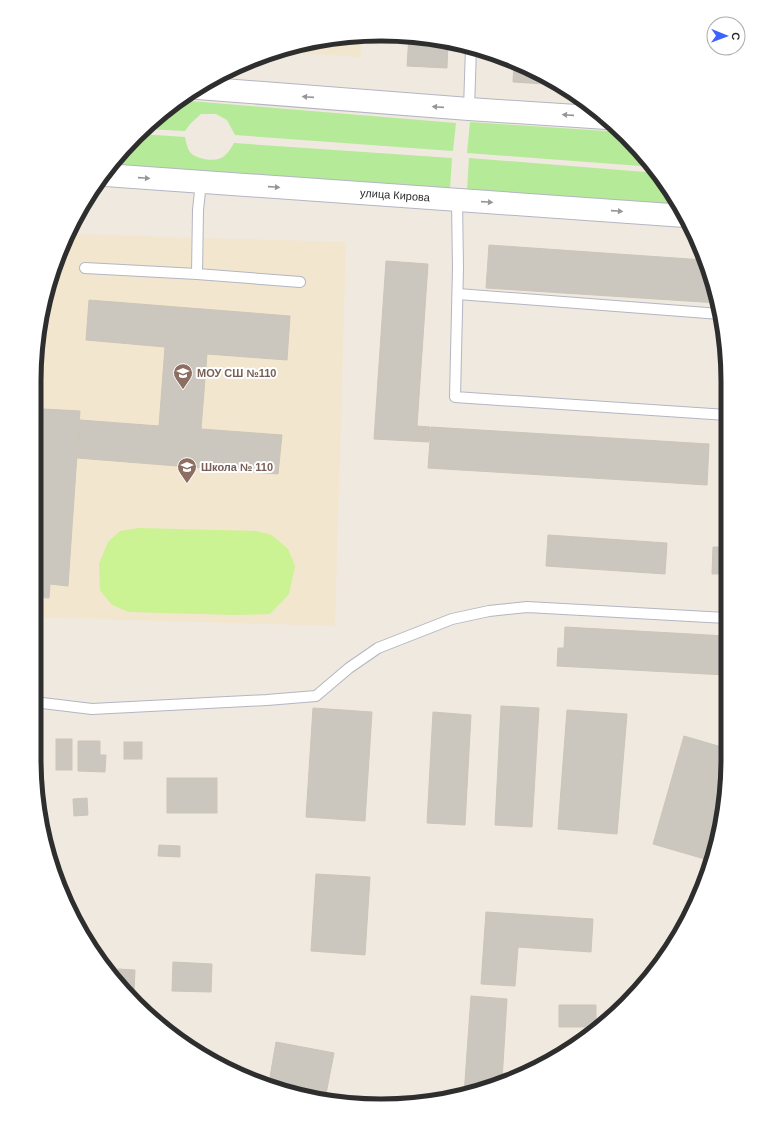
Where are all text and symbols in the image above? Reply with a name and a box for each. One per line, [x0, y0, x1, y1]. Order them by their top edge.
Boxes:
north arrow [706, 16, 746, 56]
text: С [730, 32, 742, 40]
one-way arrow [302, 93, 314, 100]
one-way arrow [432, 103, 444, 110]
one-way arrow [562, 112, 574, 119]
one-way arrow [138, 174, 150, 181]
one-way arrow [268, 183, 280, 190]
street label: улица Кирова [360, 187, 431, 203]
one-way arrow [481, 198, 493, 205]
one-way arrow [611, 208, 623, 215]
school or university icon: МОУ СШ №110 [172, 362, 194, 390]
place label: МОУ СШ №110 [197, 367, 276, 379]
school or university icon: Школа № 110 [176, 456, 198, 484]
place label: Школа № 110 [201, 461, 273, 473]

